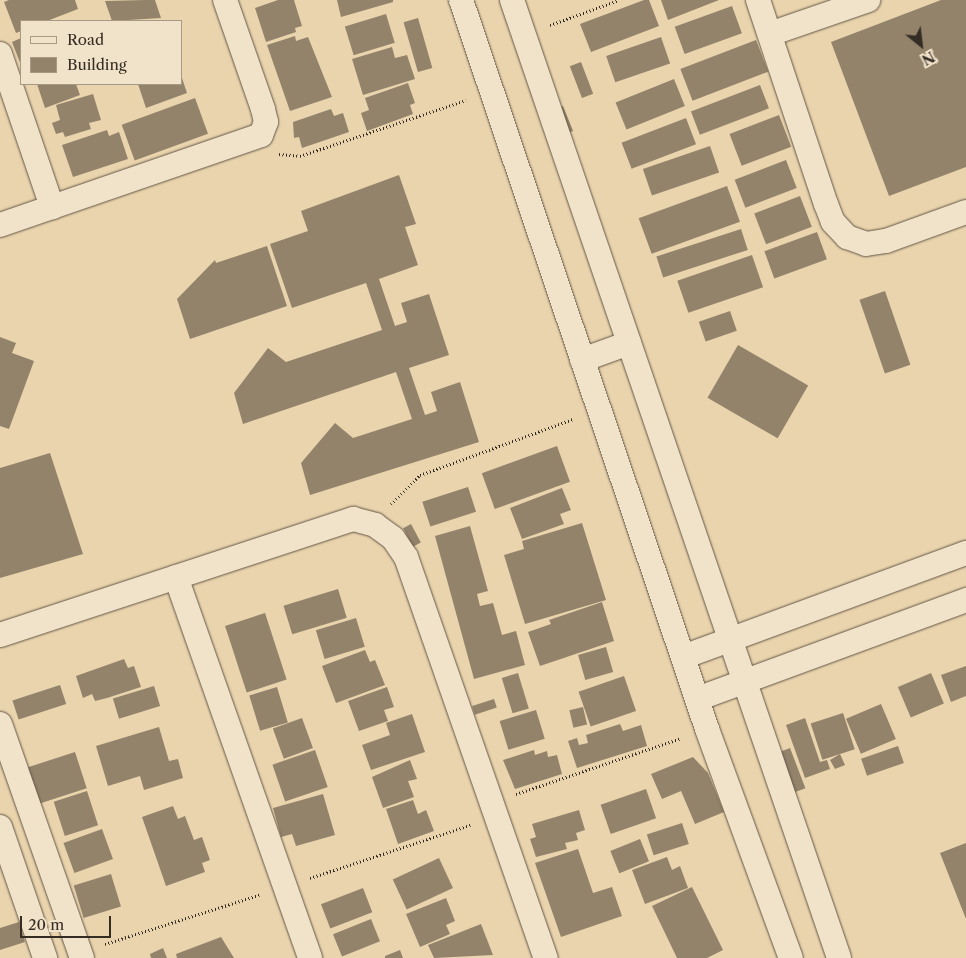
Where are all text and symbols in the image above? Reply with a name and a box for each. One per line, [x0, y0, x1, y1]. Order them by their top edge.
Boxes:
legend [20, 20, 182, 85]
north arrow [896, 20, 946, 70]
text: Road [67, 30, 104, 49]
text: N [919, 47, 938, 69]
text: Building [67, 55, 127, 74]
scale bar [22, 906, 114, 938]
text: 20 m [28, 915, 64, 934]

